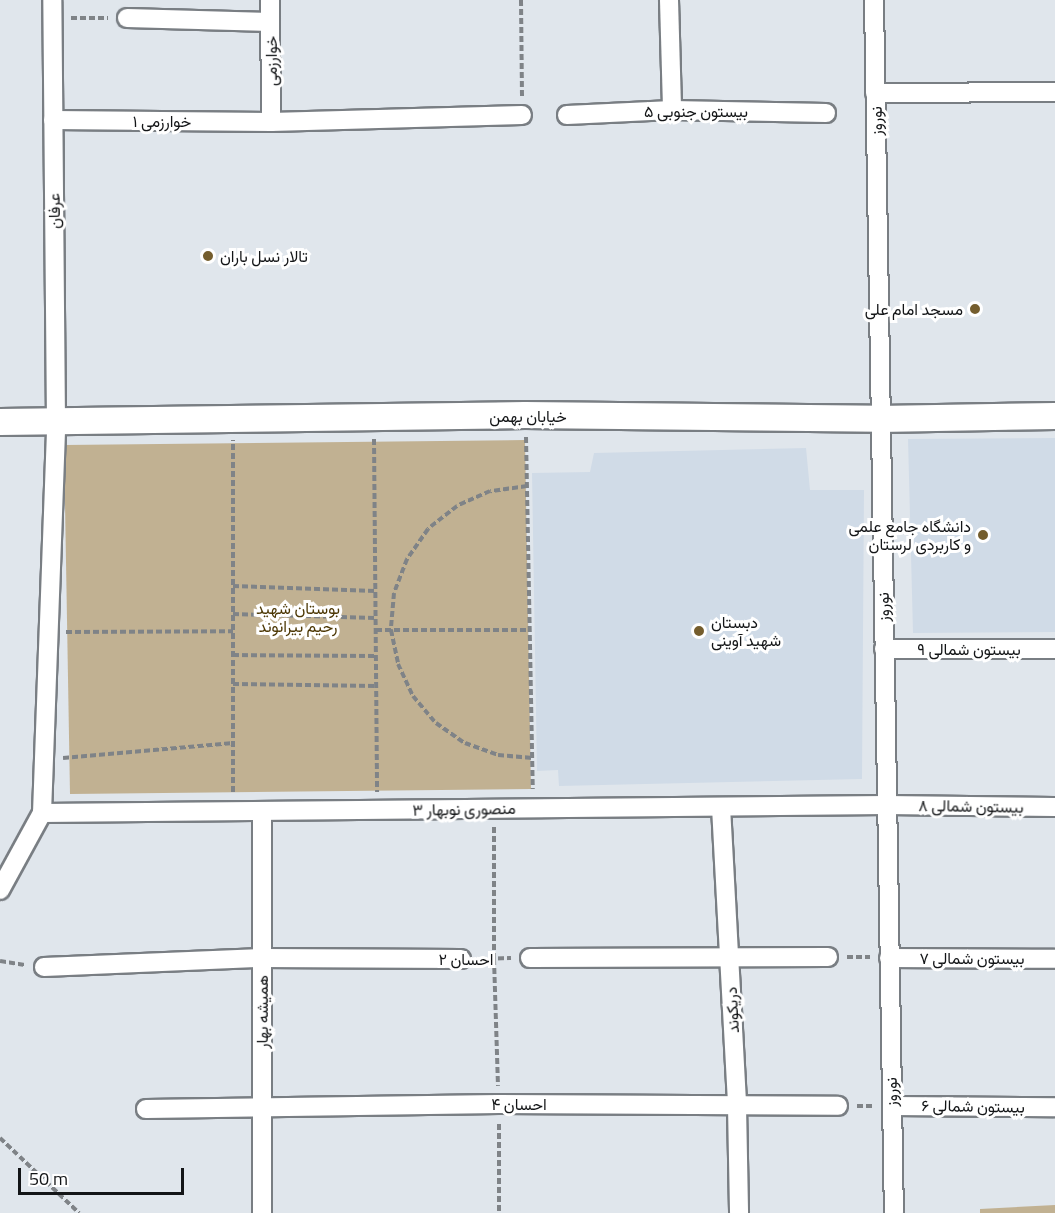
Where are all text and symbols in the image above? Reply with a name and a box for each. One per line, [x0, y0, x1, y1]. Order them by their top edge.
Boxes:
street label: خوارزمی [261, 36, 281, 86]
street label: بیستون جنوبی ۵ [644, 101, 748, 121]
street label: نوروز [866, 106, 886, 136]
street label: خوارزمی ۱ [133, 111, 191, 131]
street label: عرفان [44, 193, 64, 229]
place label: تالار نسل باران [220, 246, 308, 266]
marker: تالار نسل باران [201, 249, 215, 263]
place label: مسجد امام علی [865, 299, 963, 319]
marker: مسجد امام علی [968, 302, 982, 316]
street label: خیابان بهمن [489, 406, 567, 426]
place label: دانشگاه جامع علمی و کاربردی لرستان [848, 516, 971, 554]
marker: دانشگاه جامع علمی و کاربردی لرستان [976, 528, 990, 542]
street label: نوروز [873, 592, 893, 622]
park label: بوستان شهید رحیم بیرانوند [256, 598, 340, 636]
place label: دبستان شهید آوینی [711, 612, 781, 650]
marker: دبستان شهید آوینی [692, 624, 706, 638]
street label: بیستون شمالی ۹ [917, 639, 1021, 659]
street label: بیستون شمالی ۸ [918, 795, 1024, 817]
street label: منصوری نوبهار ۳ [412, 799, 516, 819]
street label: بیستون شمالی ۷ [919, 948, 1025, 968]
street label: احسان ۲ [439, 949, 493, 969]
street label: همیشه بهار [252, 975, 272, 1049]
street label: دریکوند [721, 986, 743, 1034]
street label: نوروز [881, 1077, 901, 1107]
street label: احسان ۴ [491, 1094, 547, 1114]
street label: بیستون شمالی ۶ [921, 1095, 1025, 1117]
scale bar [21, 1156, 188, 1194]
text: 50 m [29, 1165, 68, 1192]

